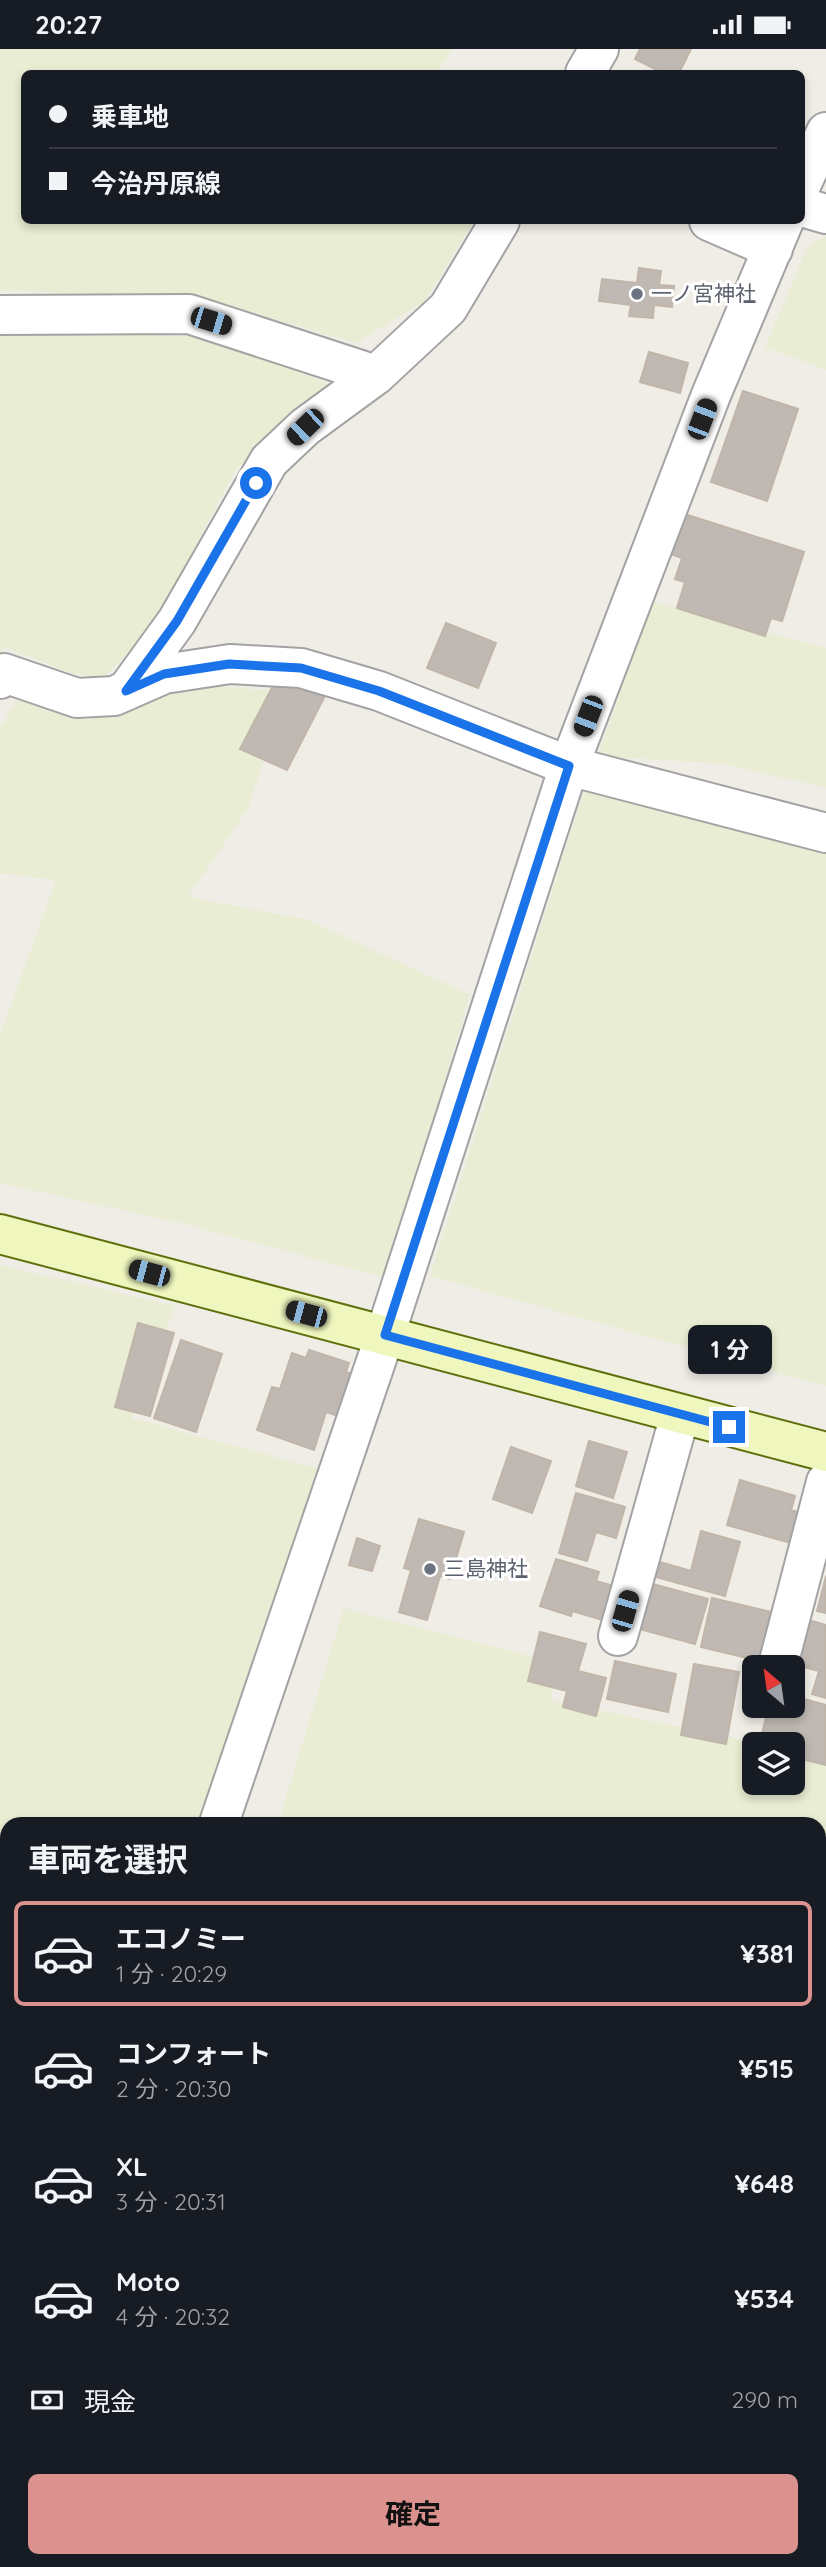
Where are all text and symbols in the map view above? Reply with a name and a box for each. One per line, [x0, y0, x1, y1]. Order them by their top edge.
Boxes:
text: 20:27 [35, 8, 102, 41]
text: 乗車地 [91, 100, 169, 133]
text: 今治丹原線 [91, 167, 221, 200]
place label: 一ノ宮神社 [651, 280, 756, 306]
marker: 一ノ宮神社 [629, 286, 645, 302]
car [188, 305, 235, 337]
car [685, 396, 720, 442]
car [283, 405, 328, 449]
route start [240, 467, 272, 499]
car [571, 693, 606, 739]
car [126, 1257, 173, 1289]
car [283, 1298, 330, 1330]
callout: 1 分 [687, 1325, 771, 1375]
text: 1 分 [711, 1335, 749, 1364]
route end [713, 1411, 745, 1443]
place label: 三島神社 [444, 1555, 528, 1581]
marker: 三島神社 [422, 1561, 438, 1577]
car [610, 1588, 641, 1634]
north arrow [742, 1655, 805, 1719]
map controls [742, 1655, 805, 1795]
button: layers [742, 1732, 805, 1795]
text: 車両を選択 [28, 1839, 188, 1879]
icon: car [32, 1922, 95, 1985]
text: エコノミー [116, 1922, 246, 1955]
text: ¥381 [740, 1937, 794, 1970]
text: 1 分 · 20:29 [116, 1959, 227, 1988]
icon: car [32, 2037, 95, 2100]
text: コンフォート [116, 2037, 271, 2070]
text: ¥515 [738, 2052, 794, 2085]
text: 2 分 · 20:30 [116, 2074, 232, 2103]
text: XL [116, 2150, 148, 2183]
icon: car [32, 2152, 95, 2215]
text: ¥648 [735, 2167, 794, 2200]
text: 3 分 · 20:31 [116, 2187, 226, 2216]
text: Moto [116, 2265, 180, 2298]
icon: car [32, 2267, 95, 2330]
text: ¥534 [734, 2282, 794, 2315]
text: 4 分 · 20:32 [116, 2302, 230, 2331]
icon: cash [28, 2381, 66, 2419]
text: 現金 [84, 2385, 136, 2418]
text: 290 m [731, 2385, 798, 2414]
button: 確定 [28, 2474, 798, 2554]

